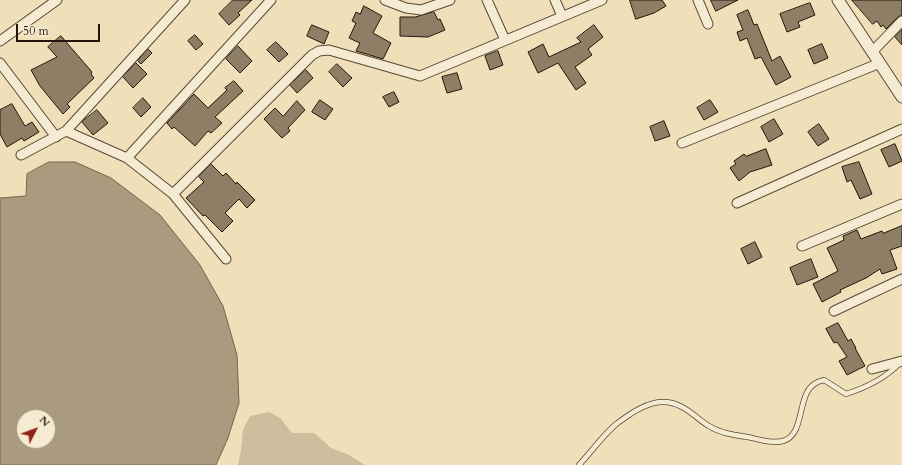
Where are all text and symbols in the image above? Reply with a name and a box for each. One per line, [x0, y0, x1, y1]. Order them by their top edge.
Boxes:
scale bar [18, 16, 102, 42]
text: 50 m [23, 23, 49, 39]
north arrow [16, 409, 56, 449]
text: N [36, 413, 53, 430]

